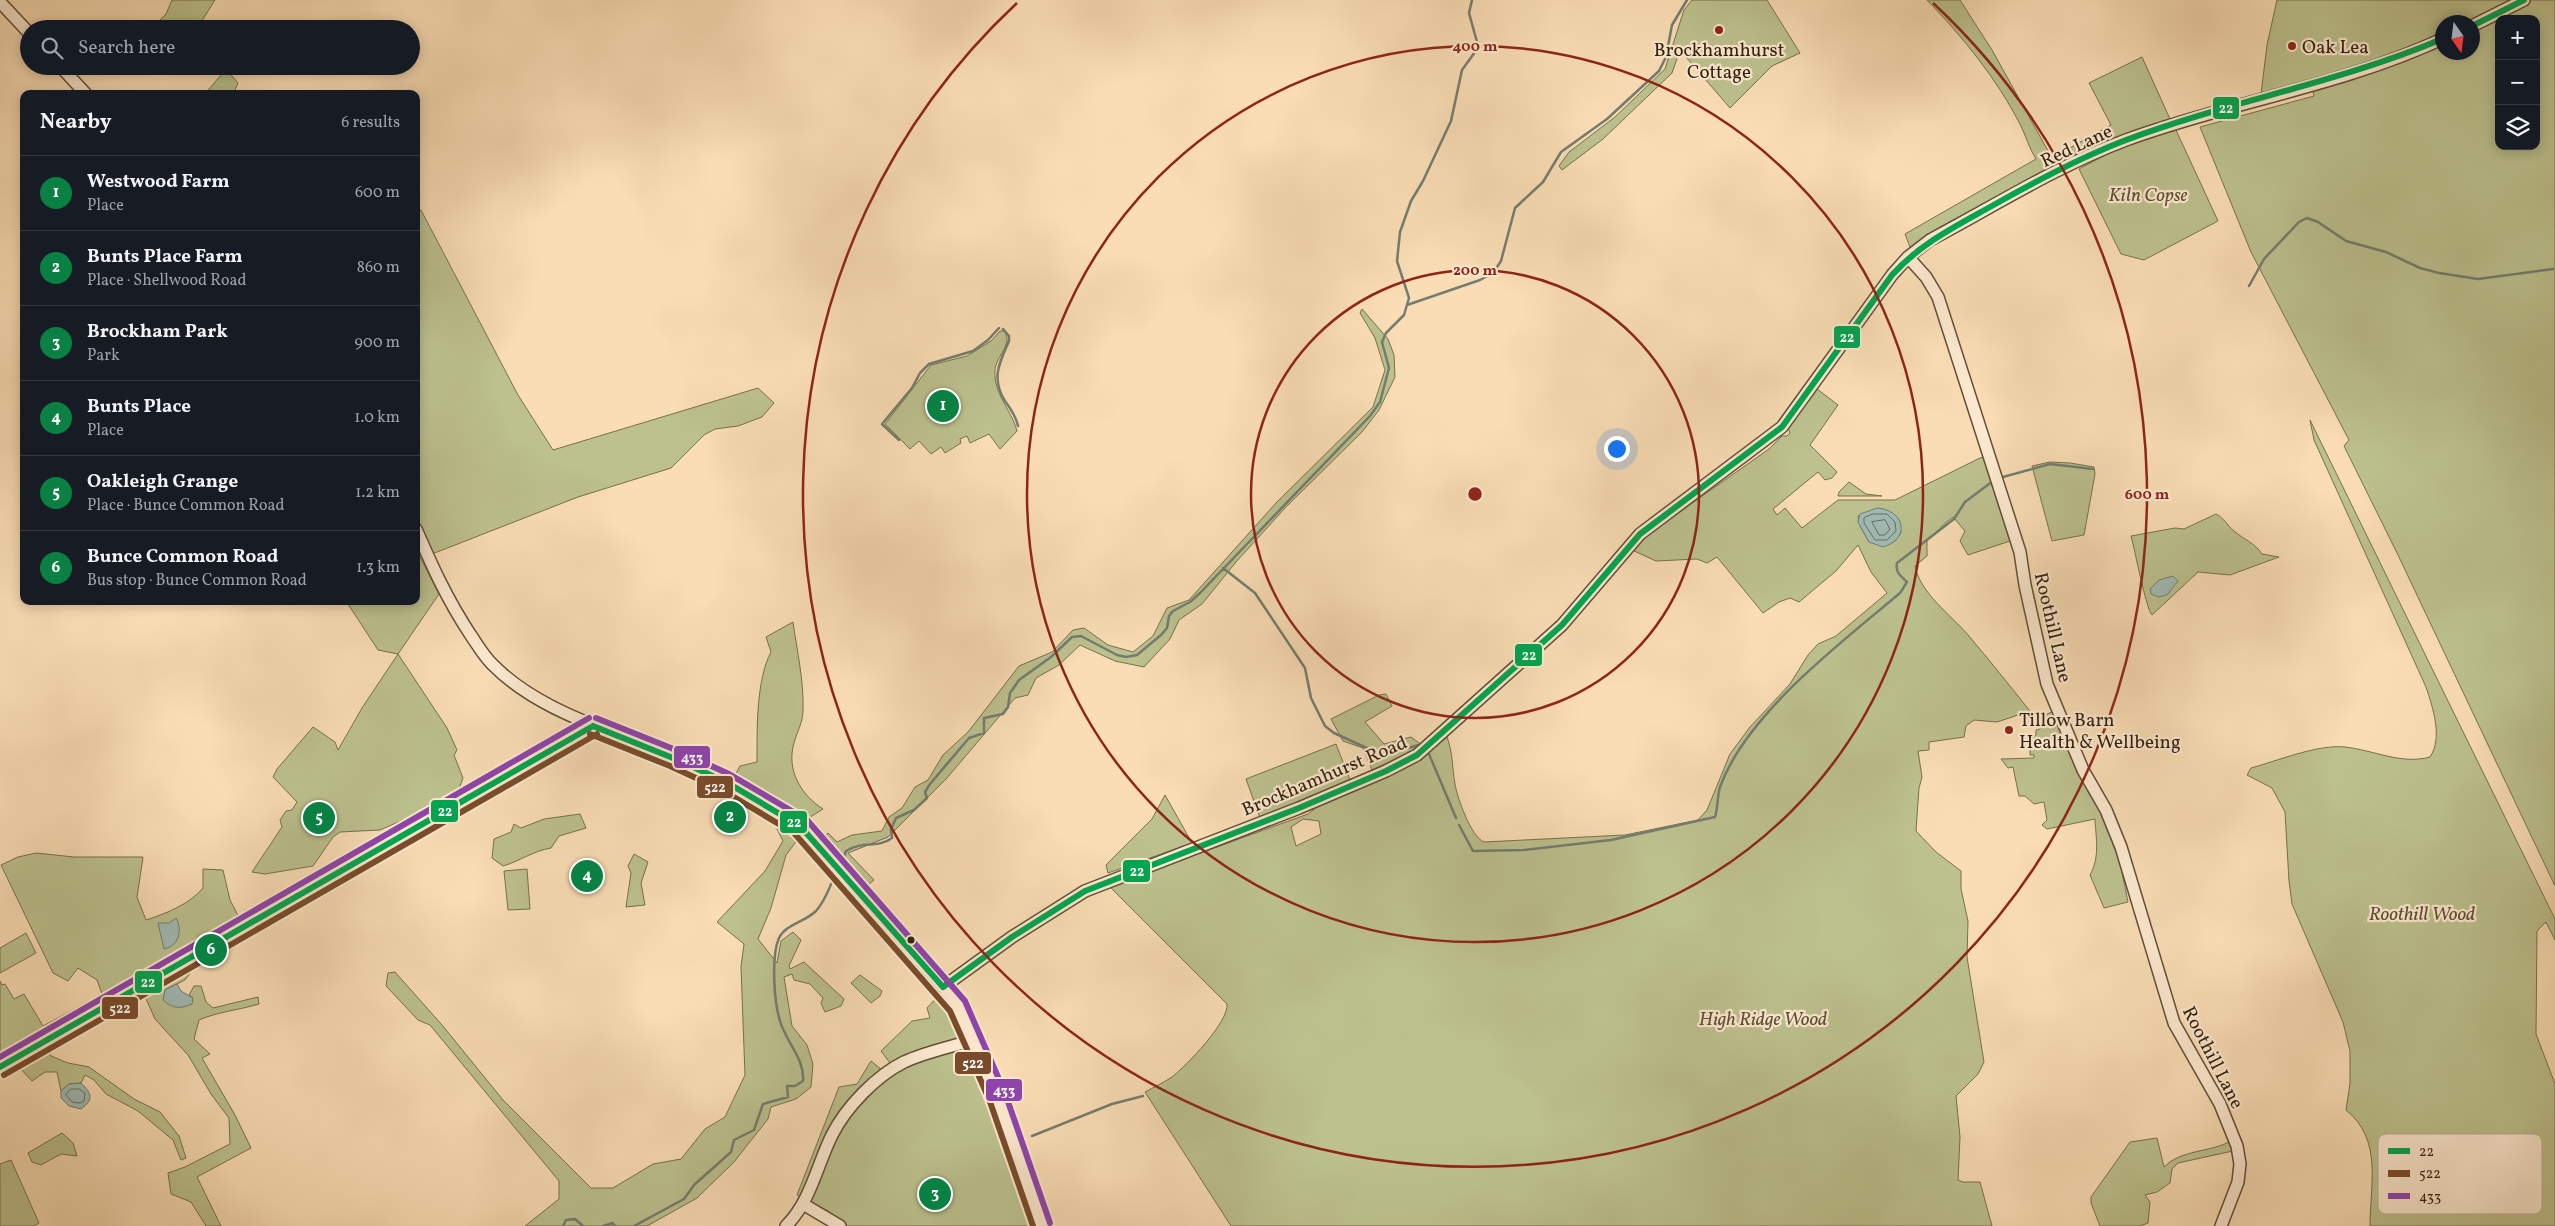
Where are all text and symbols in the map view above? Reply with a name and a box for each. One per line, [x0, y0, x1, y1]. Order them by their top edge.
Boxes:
north arrow [2435, 15, 2480, 60]
map controls [2495, 15, 2540, 150]
button: + [2495, 15, 2540, 60]
search box [20, 20, 420, 75]
marker: Brockhamhurst Cottage [1713, 24, 1725, 36]
icon: search [38, 34, 66, 62]
text: Search here [78, 35, 175, 61]
place label: Oak Lea [2302, 35, 2369, 61]
text: 400 m [1453, 37, 1498, 58]
place label: Brockhamhurst Cottage [1654, 38, 1785, 86]
marker: Oak Lea [2286, 40, 2298, 52]
button: − [2495, 60, 2540, 105]
line badge: 22 [2212, 96, 2240, 120]
text: 22 [2219, 100, 2233, 119]
button: layers [2495, 105, 2540, 150]
text: Nearby [40, 108, 111, 137]
text: 6 results [341, 112, 400, 134]
street label: Red Lane [2037, 119, 2117, 175]
text: Westwood Farm [87, 169, 230, 195]
text: 1 [53, 182, 59, 204]
text: 600 m [355, 182, 400, 204]
park label: Kiln Copse [2109, 183, 2188, 209]
text: Place [87, 195, 124, 217]
text: Bunts Place Farm [87, 244, 243, 270]
text: 2 [52, 257, 60, 279]
text: 860 m [357, 257, 400, 279]
text: 200 m [1453, 261, 1497, 282]
text: Place · Shellwood Road [87, 270, 246, 292]
text: Brockham Park [87, 319, 228, 345]
line badge: 22 [1833, 325, 1861, 349]
text: 22 [1840, 329, 1854, 348]
text: 3 [52, 332, 60, 354]
text: 900 m [354, 332, 400, 354]
text: Park [87, 345, 120, 367]
pin: 1 [927, 387, 959, 425]
text: Bunts Place [87, 394, 191, 420]
text: 4 [51, 407, 61, 429]
text: 1.0 km [354, 407, 400, 429]
text: Place [87, 420, 124, 442]
your location [1604, 436, 1630, 462]
text: Oakleigh Grange [87, 469, 238, 495]
text: 5 [52, 482, 60, 504]
text: 1.2 km [355, 482, 400, 504]
centre of rings [1466, 485, 1484, 503]
text: 600 m [2125, 485, 2170, 506]
text: Place · Bunce Common Road [87, 495, 284, 517]
text: Bunce Common Road [87, 544, 278, 570]
text: 6 [52, 557, 60, 579]
text: 1.3 km [356, 557, 400, 579]
text: Bus stop · Bunce Common Road [87, 570, 307, 592]
street label: Roothill Lane [2027, 570, 2077, 685]
line badge: 22 [1514, 643, 1543, 667]
text: 22 [1522, 647, 1536, 666]
place label: Tillow Barn Health & Wellbeing [2019, 708, 2181, 756]
marker: Tillow Barn Health & Wellbeing [2003, 724, 2015, 736]
street label: Brockhamhurst Road [1238, 730, 1412, 823]
line badge: 433 [673, 745, 711, 769]
text: 433 [681, 749, 703, 768]
line badge: 522 [696, 775, 734, 799]
text: 522 [704, 779, 726, 798]
pin: 2 [714, 798, 746, 836]
pin: 5 [303, 799, 335, 837]
line badge: 22 [430, 799, 459, 823]
text: 22 [438, 803, 452, 822]
line badge: 22 [779, 810, 808, 834]
text: 22 [787, 814, 801, 833]
pin: 4 [571, 857, 603, 895]
line badge: 22 [1122, 859, 1151, 883]
text: 22 [1130, 863, 1144, 882]
park label: Roothill Wood [2369, 902, 2475, 928]
pin: 6 [195, 931, 227, 969]
unlabelled marker [906, 935, 916, 945]
line badge: 22 [134, 970, 163, 994]
text: 22 [141, 974, 155, 993]
line badge: 522 [101, 996, 139, 1020]
text: 522 [109, 1000, 131, 1019]
street label: Roothill Lane [2175, 1002, 2249, 1114]
park label: High Ridge Wood [1699, 1007, 1827, 1033]
line badge: 522 [954, 1051, 992, 1075]
text: 522 [962, 1055, 984, 1074]
line badge: 433 [985, 1078, 1023, 1102]
text: 433 [993, 1082, 1015, 1101]
legend [2378, 1134, 2542, 1214]
text: 22 [2419, 1143, 2434, 1162]
text: 522 [2419, 1165, 2441, 1184]
pin: 3 [919, 1175, 951, 1213]
text: 433 [2419, 1188, 2441, 1207]

